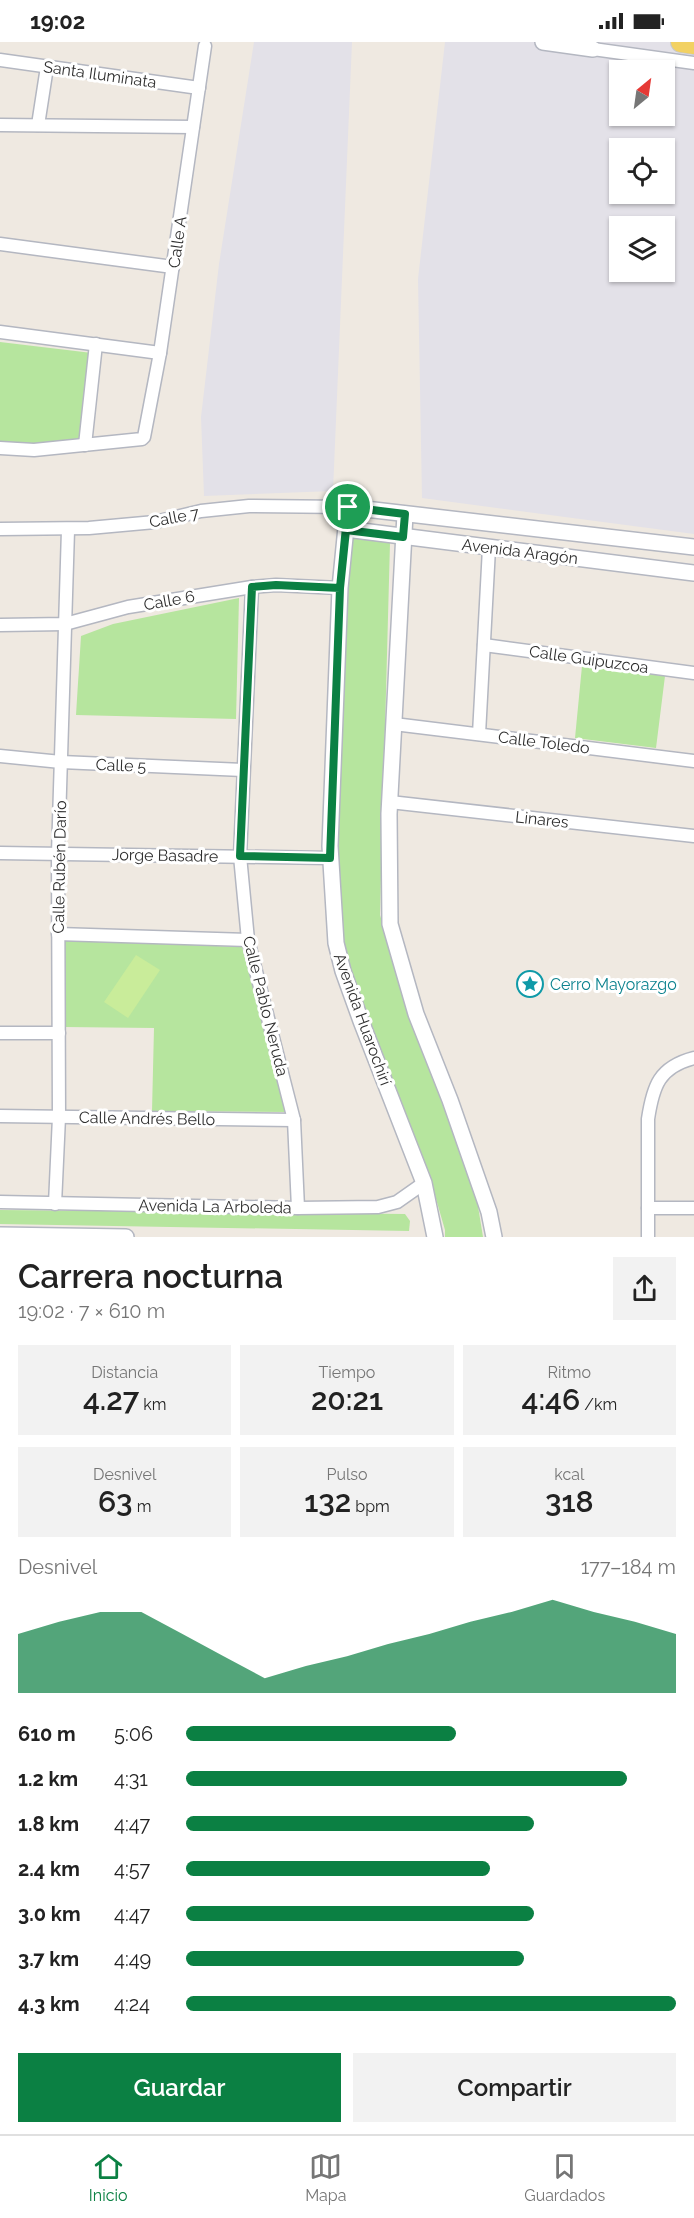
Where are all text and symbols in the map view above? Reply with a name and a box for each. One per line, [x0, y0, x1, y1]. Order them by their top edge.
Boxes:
text: 19:02 [30, 8, 85, 34]
street label: Santa Iluminata [42, 57, 158, 92]
north arrow [609, 60, 675, 126]
map controls [609, 60, 675, 282]
button: locate [609, 138, 675, 204]
street label: Calle A [164, 215, 191, 269]
button: layers [609, 216, 675, 282]
pin [322, 481, 373, 532]
icon: arrive [331, 490, 364, 523]
street label: Calle 7 [148, 503, 201, 532]
street label: Avenida Aragón [461, 535, 579, 568]
street label: Calle 6 [142, 587, 196, 614]
street label: Calle Guipuzcoa [528, 642, 650, 677]
street label: Calle Toledo [497, 727, 591, 758]
street label: Calle 5 [95, 755, 147, 776]
street label: Calle Rubén Darío [49, 800, 70, 934]
street label: Linares [514, 807, 570, 832]
street label: Jorge Basadre [112, 845, 218, 866]
street label: Calle Pablo Neruda [239, 934, 292, 1078]
street label: Avenida Huarochirí [330, 951, 395, 1088]
place icon: Cerro Mayorazgo [515, 969, 545, 999]
place label: Cerro Mayorazgo [550, 975, 677, 994]
street label: Calle Andrés Bello [79, 1108, 215, 1129]
street label: Avenida La Arboleda [138, 1196, 292, 1217]
text: Carrera nocturna [18, 1257, 283, 1296]
button: share [613, 1257, 676, 1320]
text: 19:02 · 7 × 610 m [18, 1299, 165, 1323]
text: Distancia [91, 1363, 158, 1382]
text: Tiempo [319, 1363, 375, 1382]
text: Ritmo [548, 1363, 591, 1382]
text: 4.27 [83, 1382, 139, 1417]
text: 20:21 [311, 1382, 383, 1417]
text: 4:46 [521, 1382, 580, 1417]
text: km [139, 1395, 166, 1414]
text: /km [580, 1395, 617, 1414]
text: Desnivel [93, 1465, 156, 1484]
text: Pulso [326, 1465, 368, 1484]
text: kcal [554, 1465, 584, 1484]
text: 63 [98, 1484, 133, 1519]
text: 132 [304, 1484, 351, 1519]
text: 318 [545, 1484, 594, 1519]
text: m [133, 1497, 151, 1516]
text: bpm [351, 1497, 390, 1516]
text: Desnivel [18, 1555, 97, 1579]
text: 177–184 m [581, 1555, 676, 1579]
text: 610 m [18, 1722, 76, 1746]
text: 5:06 [114, 1722, 153, 1746]
text: 1.2 km [18, 1767, 78, 1791]
text: 4:31 [114, 1767, 148, 1791]
text: 1.8 km [18, 1812, 79, 1836]
text: 4:47 [114, 1812, 150, 1836]
text: 2.4 km [18, 1857, 80, 1881]
text: 4:57 [114, 1857, 150, 1881]
text: 3.0 km [18, 1902, 81, 1926]
text: 4:47 [114, 1902, 150, 1926]
text: 3.7 km [18, 1947, 79, 1971]
text: 4:49 [114, 1947, 151, 1971]
text: 4.3 km [18, 1992, 80, 2016]
text: 4:24 [114, 1992, 150, 2016]
button: Guardar [18, 2053, 341, 2122]
button: Compartir [353, 2053, 676, 2122]
tab: Inicio [89, 2150, 127, 2205]
tab: Mapa [305, 2150, 346, 2205]
tab: Guardados [524, 2150, 605, 2205]

